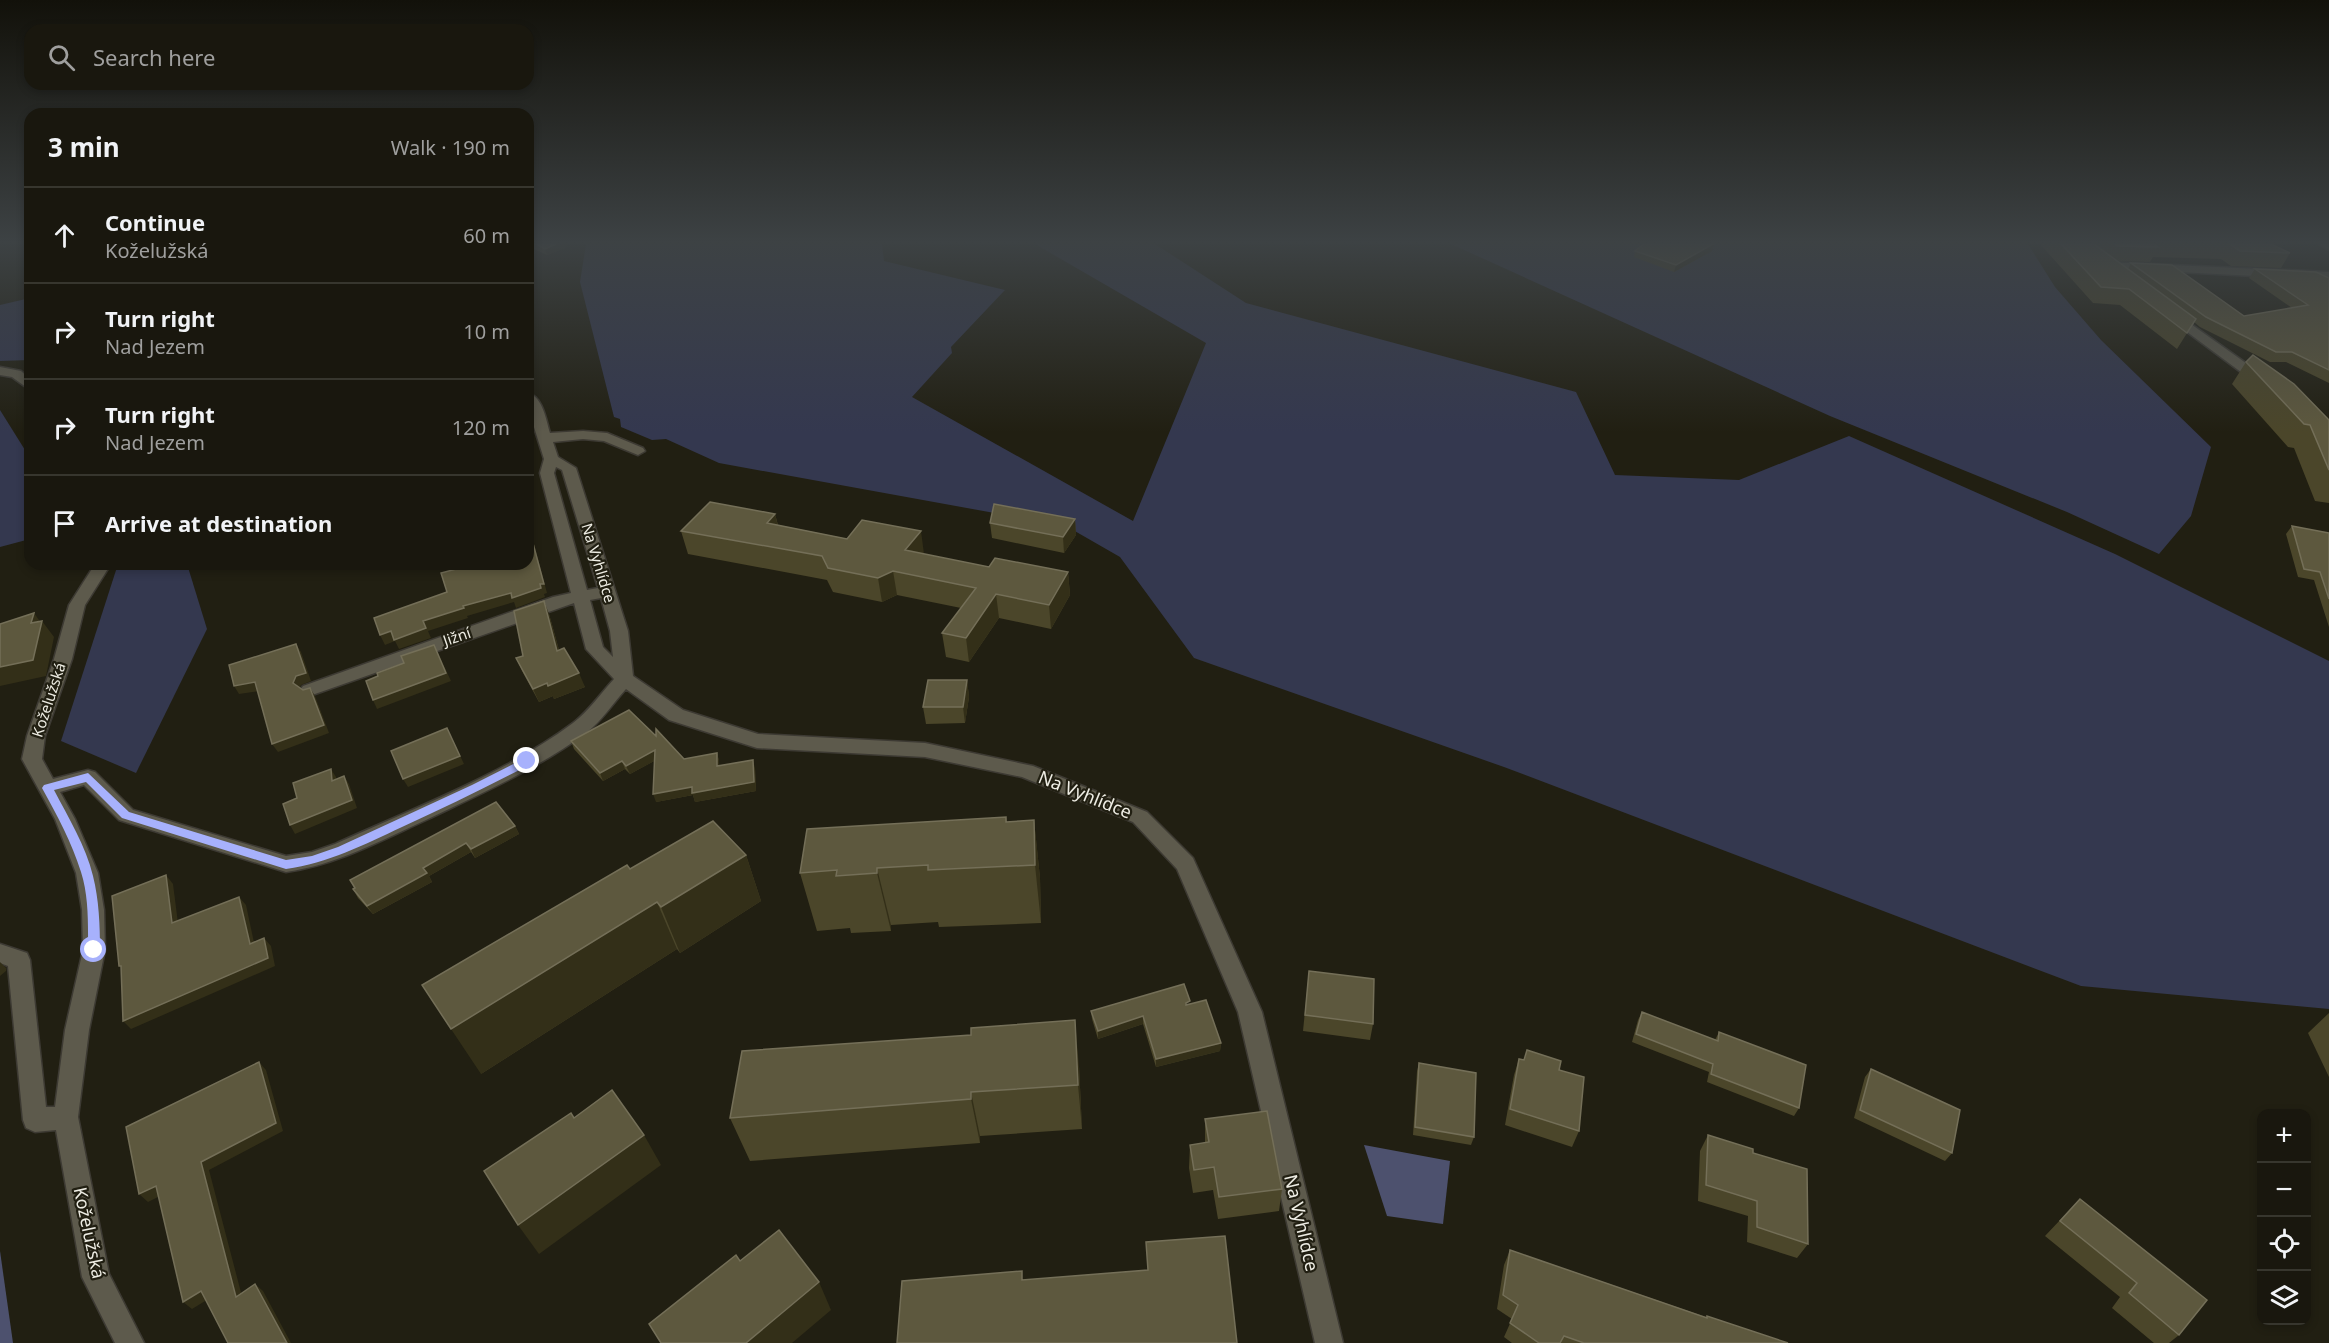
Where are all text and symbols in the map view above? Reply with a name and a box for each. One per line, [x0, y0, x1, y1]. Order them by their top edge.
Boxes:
search box [24, 24, 534, 90]
icon: search [45, 41, 78, 74]
text: Search here [93, 42, 215, 72]
text: 3 min [48, 129, 120, 165]
text: Walk · 190 m [391, 134, 510, 161]
text: Continue [105, 207, 205, 237]
icon: ahead [48, 219, 81, 252]
text: 60 m [463, 222, 510, 249]
text: Koželužská [105, 237, 208, 264]
text: Turn right [105, 303, 215, 333]
icon: right [48, 315, 81, 348]
text: 10 m [463, 318, 510, 345]
text: Nad Jezem [105, 333, 205, 360]
text: Turn right [105, 399, 215, 429]
icon: right [48, 411, 81, 444]
text: 120 m [452, 414, 510, 441]
text: Nad Jezem [105, 429, 205, 456]
icon: arrive [48, 507, 81, 540]
text: Arrive at destination [105, 508, 332, 538]
street label: Na Vyhlídce [577, 520, 621, 605]
street label: Jižní [438, 622, 474, 651]
street label: Koželužská [27, 660, 70, 740]
route end [513, 747, 539, 773]
street label: Na Vyhlídce [1035, 764, 1136, 824]
route start [80, 936, 106, 962]
map controls [2257, 1109, 2311, 1325]
button: + [2257, 1109, 2311, 1163]
button: − [2257, 1163, 2311, 1217]
street label: Na Vyhlídce [1279, 1172, 1325, 1274]
street label: Koželužská [69, 1185, 111, 1281]
button: locate [2257, 1217, 2311, 1271]
button: layers [2257, 1271, 2311, 1325]

